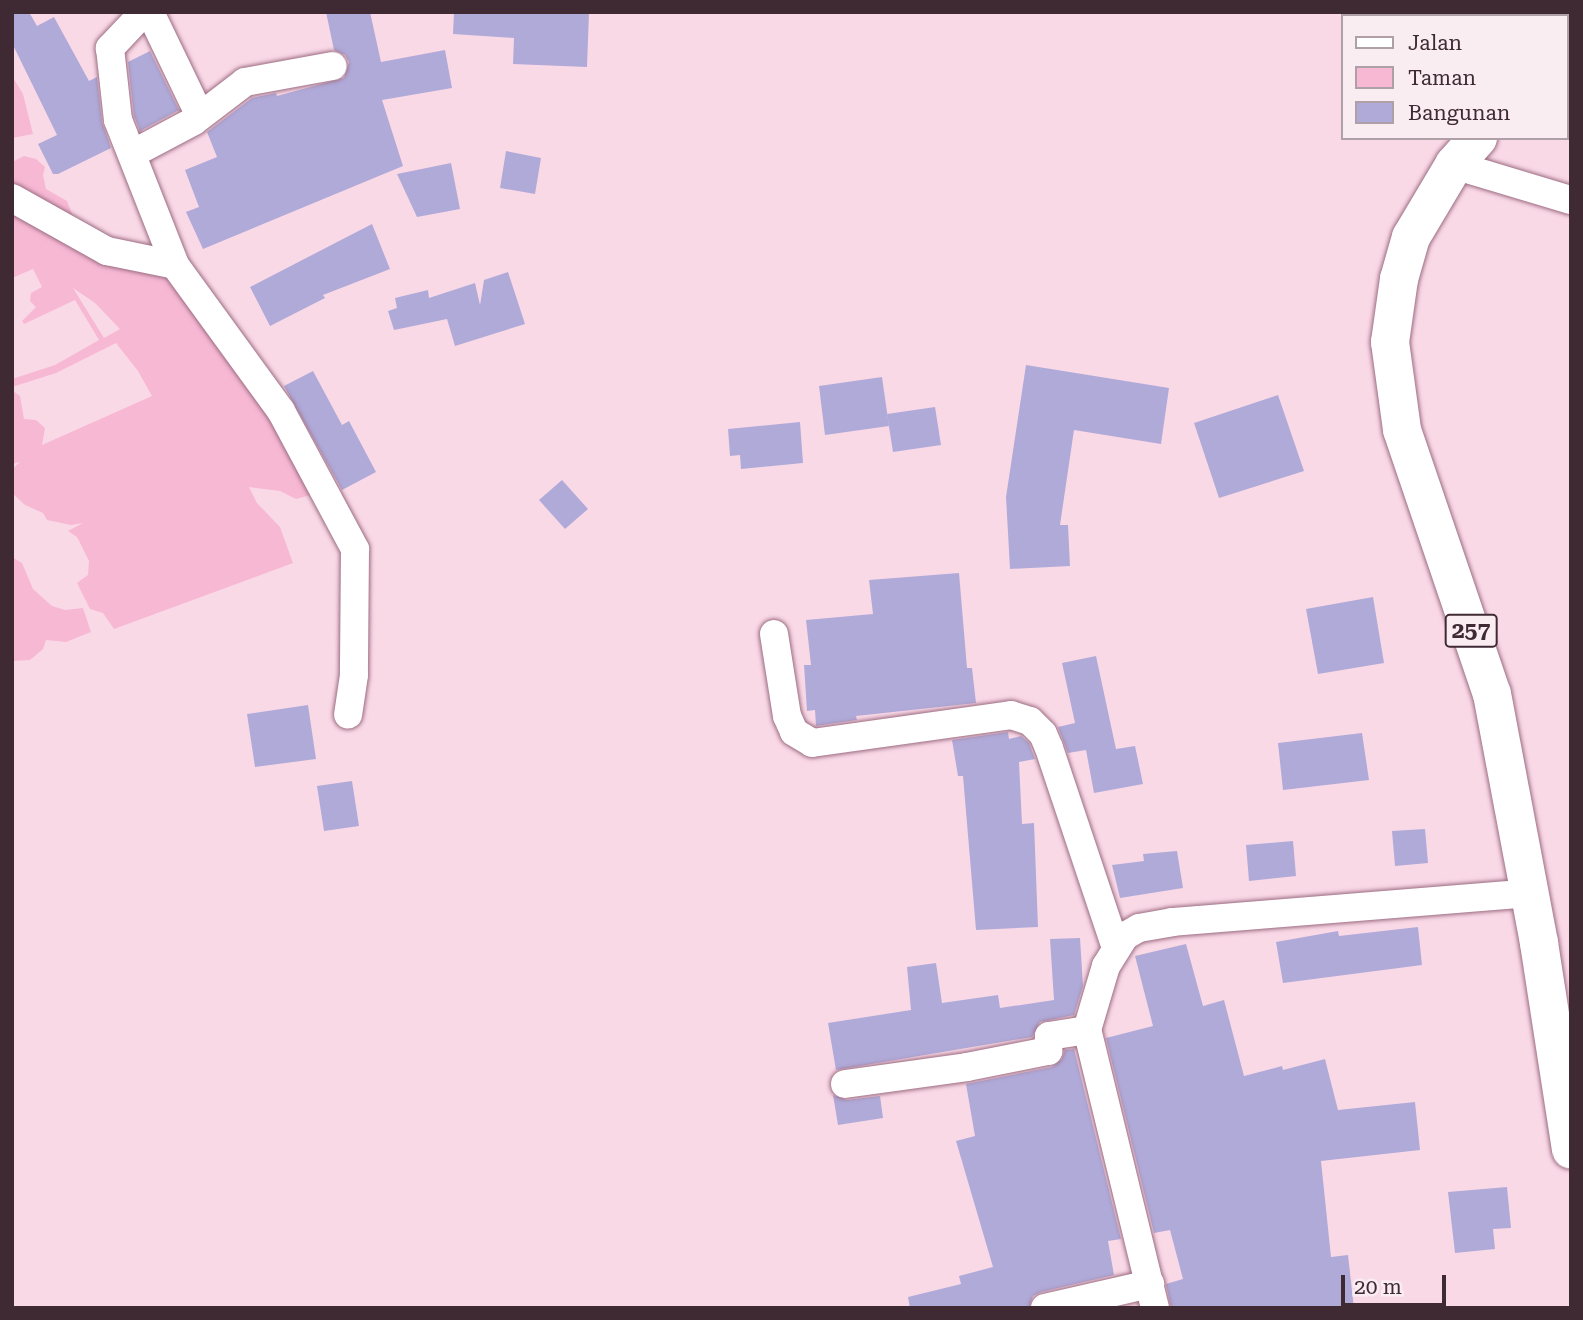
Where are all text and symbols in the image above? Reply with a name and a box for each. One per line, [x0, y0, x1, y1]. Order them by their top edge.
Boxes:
legend [1342, 14, 1569, 140]
text: Jalan [1408, 31, 1462, 55]
text: Taman [1408, 66, 1476, 90]
text: Bangunan [1408, 101, 1510, 125]
road number: 257 [1443, 611, 1499, 650]
scale bar [1345, 1260, 1450, 1304]
text: 20 m [1354, 1275, 1402, 1299]

